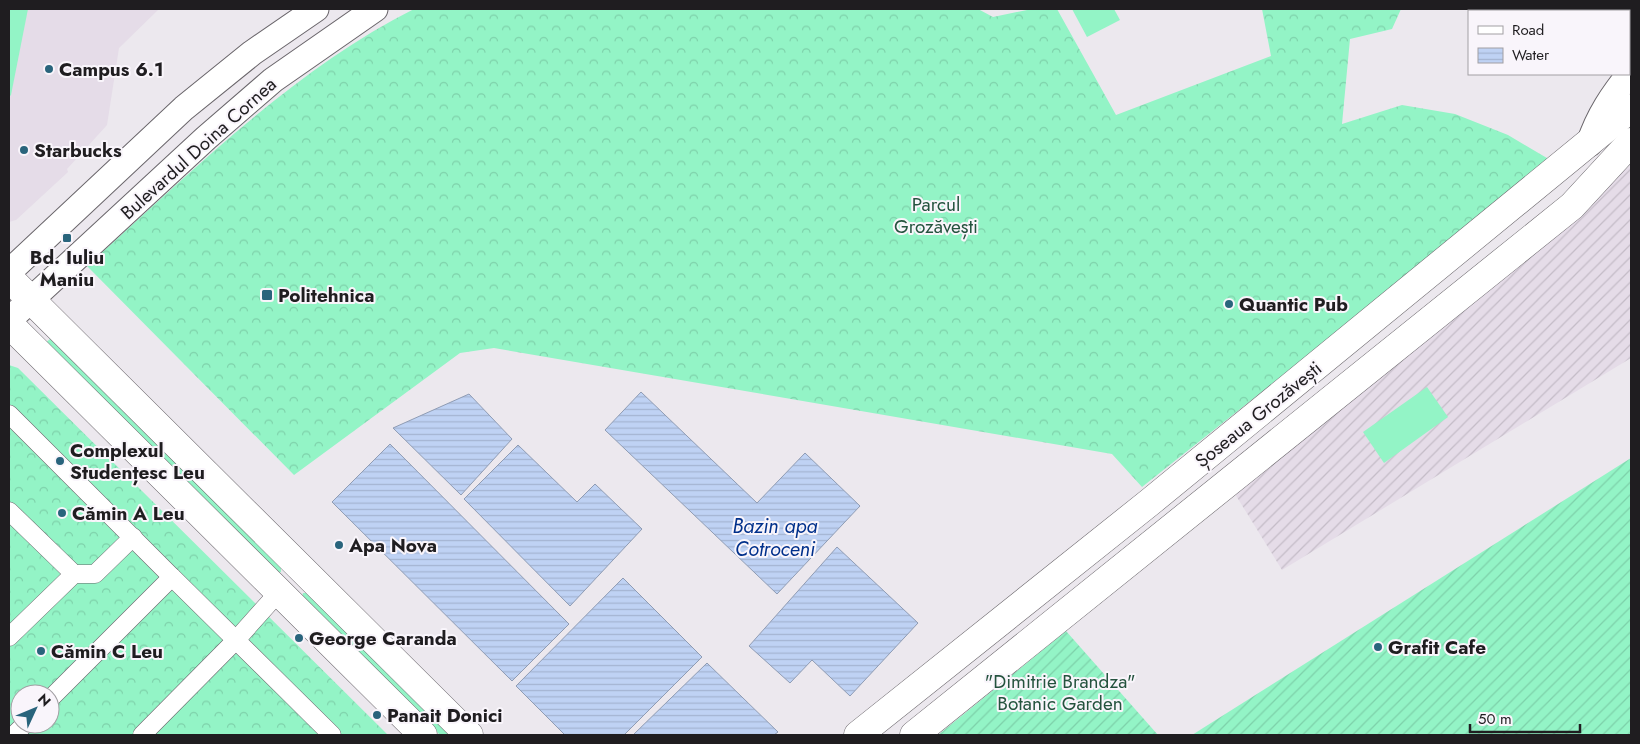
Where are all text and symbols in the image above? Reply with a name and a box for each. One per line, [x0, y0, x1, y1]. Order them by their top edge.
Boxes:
legend [1468, 10, 1630, 75]
text: Road [1512, 19, 1544, 41]
text: Water [1512, 44, 1550, 66]
place label: Campus 6.1 [59, 56, 164, 83]
marker: Campus 6.1 [43, 63, 55, 75]
street label: Bulevardul Doina Cornea [115, 71, 282, 226]
place label: Starbucks [34, 137, 122, 164]
marker: Starbucks [18, 144, 30, 156]
park label: Parcul Grozăvești [894, 191, 978, 240]
marker: Bd. Iuliu Maniu [61, 232, 73, 244]
place label: Bd. Iuliu Maniu [30, 244, 104, 293]
place label: Politehnica [278, 282, 374, 309]
marker: Politehnica [260, 288, 274, 302]
place label: Quantic Pub [1239, 291, 1348, 318]
marker: Quantic Pub [1223, 298, 1235, 310]
street label: Șoseaua Grozăvești [1189, 355, 1327, 474]
place label: Complexul Studențesc Leu [70, 437, 205, 486]
marker: Complexul Studențesc Leu [54, 455, 66, 467]
place label: Cămin A Leu [72, 500, 185, 527]
marker: Cămin A Leu [56, 507, 68, 519]
water label: Bazin apa Cotroceni [732, 512, 818, 564]
place label: Apa Nova [348, 532, 437, 559]
marker: Apa Nova [333, 539, 345, 551]
place label: George Caranda [309, 625, 457, 652]
marker: George Caranda [293, 632, 305, 644]
place label: Grafit Cafe [1388, 634, 1486, 661]
place label: Cămin C Leu [51, 638, 163, 665]
marker: Grafit Cafe [1372, 641, 1384, 653]
marker: Cămin C Leu [35, 645, 47, 657]
park label: "Dimitrie Brandza" Botanic Garden [984, 668, 1136, 717]
north arrow [10, 684, 60, 734]
text: N [33, 689, 55, 711]
place label: Panait Donici [387, 702, 503, 729]
scale bar [1470, 702, 1580, 734]
text: 50 m [1478, 708, 1512, 730]
marker: Panait Donici [371, 709, 383, 721]

